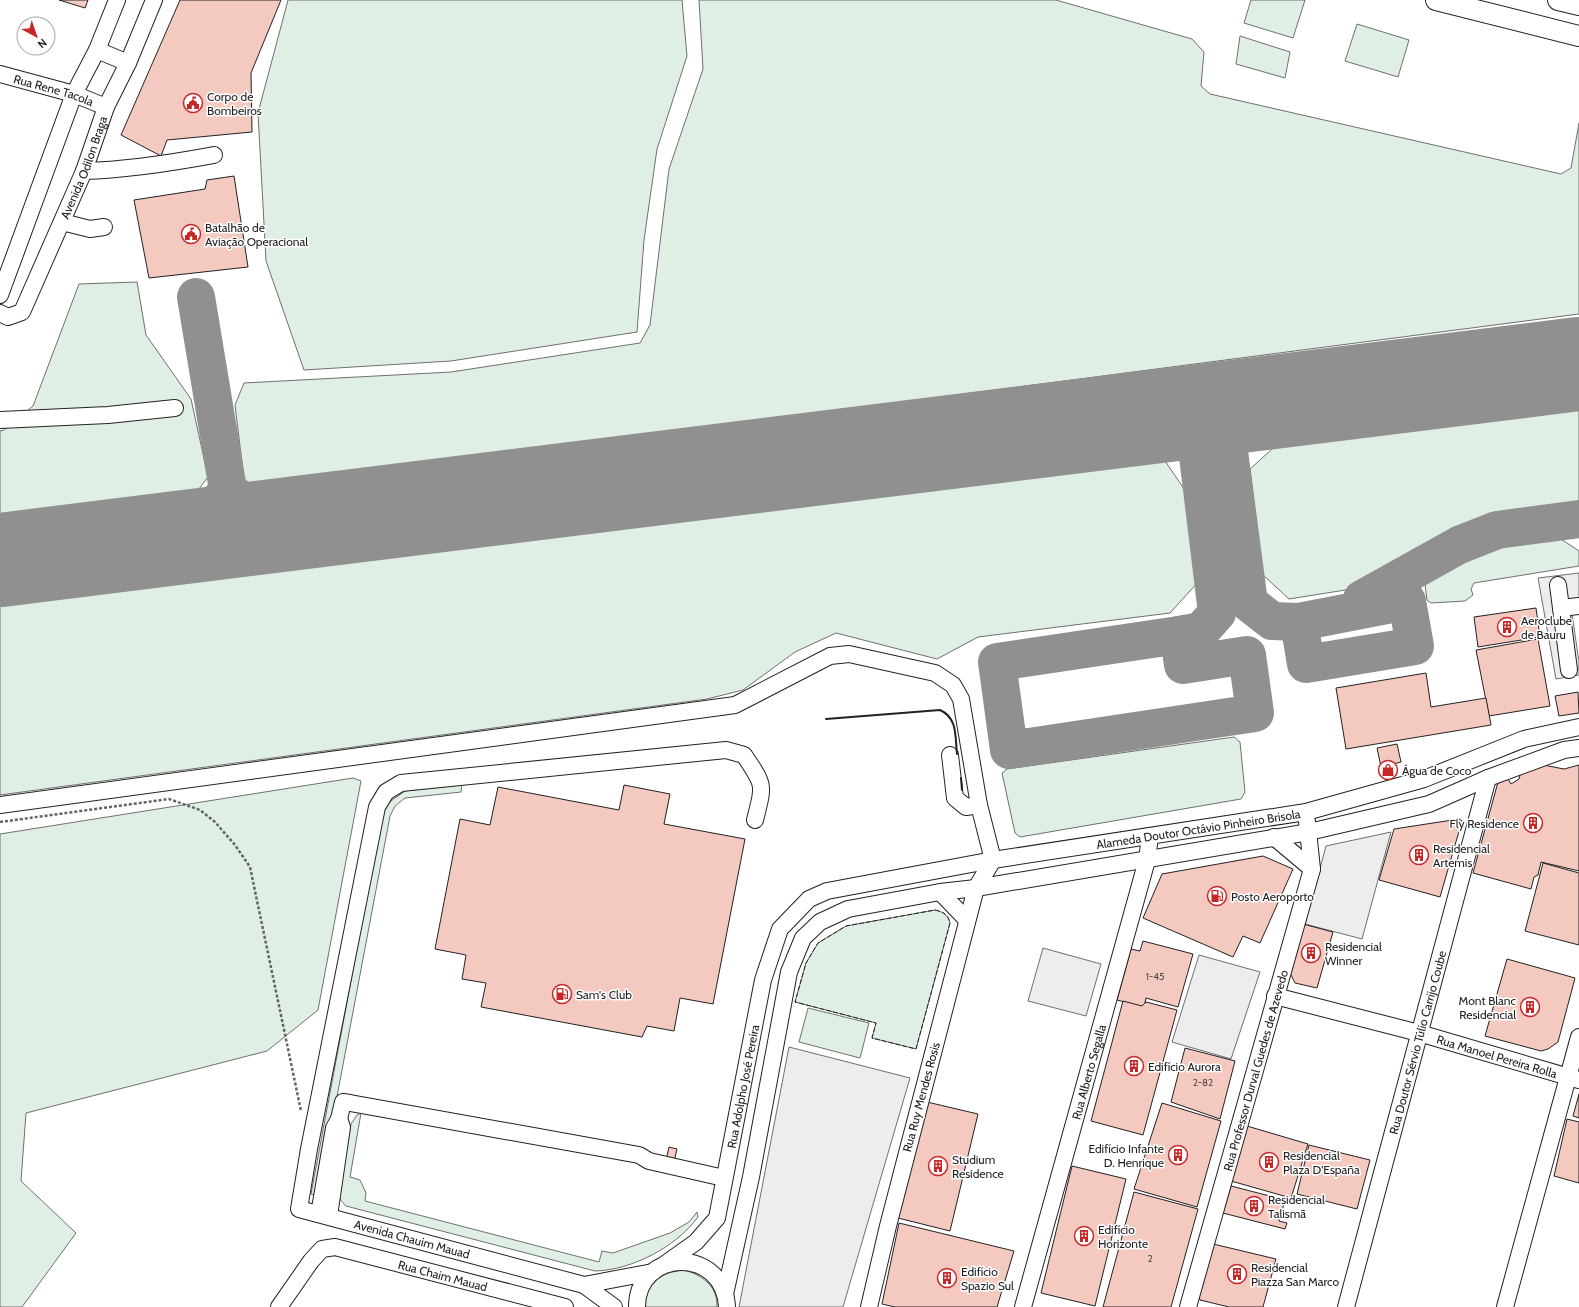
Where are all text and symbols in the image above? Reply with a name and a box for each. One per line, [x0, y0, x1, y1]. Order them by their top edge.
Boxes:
north arrow [16, 16, 56, 56]
text: N [35, 36, 50, 52]
street label: Rua Rene Tacola [12, 71, 96, 109]
place label: Corpo de Bombeiros [207, 89, 262, 118]
public building icon: Corpo de Bombeiros [182, 92, 204, 114]
street label: Avenida Odilon Braga [56, 114, 110, 221]
place label: Batalhão de Aviação Operacional [205, 220, 308, 249]
public building icon: Batalhão de Aviação Operacional [180, 223, 202, 245]
place label: Aeroclube de Bauru [1521, 613, 1572, 642]
building icon: Aeroclube de Bauru [1496, 616, 1518, 638]
shop icon: Água de Coco [1377, 759, 1399, 781]
place label: Água de Coco [1402, 763, 1472, 778]
street label: Alameda Doutor Octávio Pinheiro Brisola [1095, 805, 1302, 852]
building icon: Fly Residence [1522, 812, 1544, 834]
place label: Fly Residence [1450, 816, 1519, 831]
place label: Residencial Artemis [1433, 841, 1490, 870]
building icon: Residencial Artemis [1408, 844, 1430, 866]
fuel station icon: Posto Aeroporto [1206, 885, 1228, 907]
place label: Posto Aeroporto [1231, 889, 1314, 904]
place label: Residencial Winner [1325, 939, 1382, 968]
building icon: Residencial Winner [1300, 942, 1322, 964]
street label: Rua Doutor Sérvio Túlio Carrijo Coube [1385, 949, 1449, 1136]
street label: Rua Professor Durval Guedes de Azevedo [1219, 968, 1291, 1173]
house number: 1-45 [1146, 970, 1164, 983]
fuel station icon: Sam's Club [551, 983, 573, 1005]
place label: Sam's Club [576, 987, 632, 1002]
place label: Mont Blanc Residencial [1459, 993, 1517, 1022]
building icon: Mont Blanc Residencial [1519, 996, 1541, 1018]
street label: Rua Alberto Segalla [1068, 1022, 1109, 1121]
street label: Rua Adolpho José Pereira [723, 1023, 762, 1150]
street label: Rua Manoel Pereira Rolla [1435, 1031, 1559, 1081]
street label: Rua Ruy Mendes Rosis [899, 1040, 943, 1154]
building icon: Edifício Aurora [1123, 1055, 1145, 1077]
place label: Edifício Aurora [1148, 1059, 1221, 1074]
house number: 2-82 [1193, 1076, 1213, 1089]
place label: Edifício Infante D. Henrique [1089, 1141, 1164, 1170]
building icon: Edifício Infante D. Henrique [1167, 1144, 1189, 1166]
place label: Residencial Plaza D'España [1283, 1148, 1360, 1177]
building icon: Residencial Plaza D'España [1258, 1151, 1280, 1173]
place label: Studium Residence [952, 1152, 1004, 1181]
building icon: Studium Residence [927, 1155, 949, 1177]
place label: Residencial Talismã [1268, 1192, 1325, 1221]
building icon: Residencial Talismã [1243, 1195, 1265, 1217]
street label: Avenida Chauim Mauad [353, 1216, 471, 1262]
place label: Edifício Horizonte [1098, 1222, 1148, 1251]
building icon: Edifício Horizonte [1073, 1225, 1095, 1247]
house number: 2 [1147, 1252, 1153, 1265]
street label: Rua Chaim Mauad [397, 1256, 489, 1294]
place label: Residencial Piazza San Marco [1251, 1260, 1339, 1289]
building icon: Residencial Piazza San Marco [1226, 1263, 1248, 1285]
place label: Edifício Spazio Sul [961, 1264, 1014, 1293]
building icon: Edifício Spazio Sul [936, 1267, 958, 1289]

